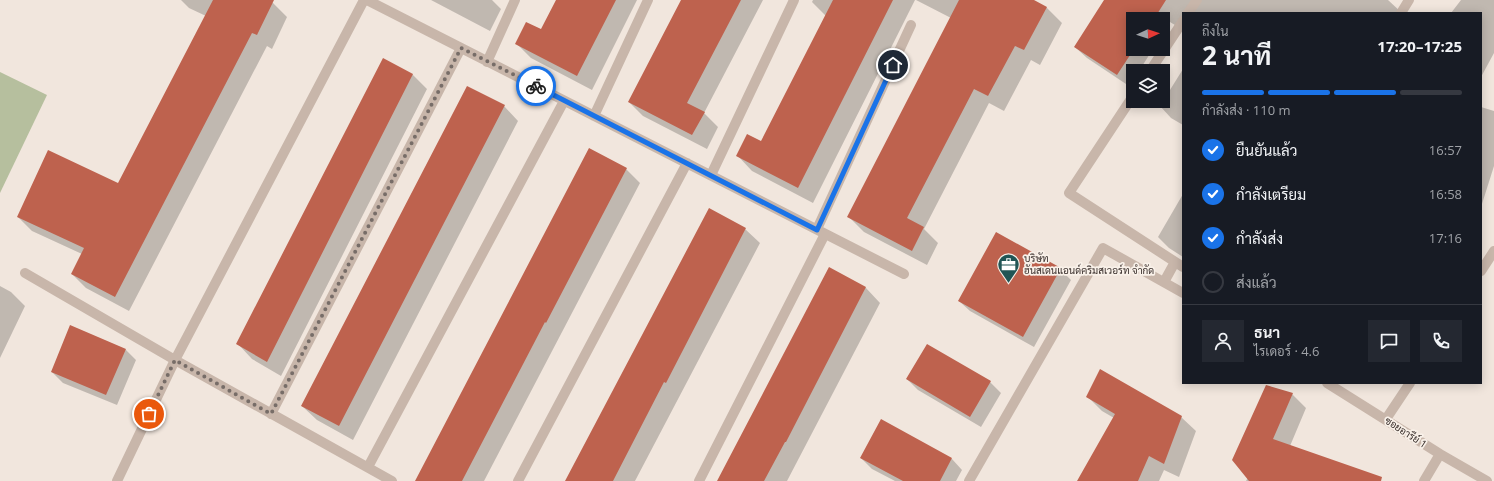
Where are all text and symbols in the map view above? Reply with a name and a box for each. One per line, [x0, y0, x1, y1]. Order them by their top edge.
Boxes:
north arrow [1126, 12, 1170, 56]
map controls [1126, 12, 1170, 108]
text: ถึงใน [1202, 22, 1229, 40]
text: 17:20–17:25 [1377, 36, 1462, 56]
text: 2 นาที [1202, 37, 1271, 73]
pin [876, 48, 910, 82]
icon: home [882, 54, 904, 76]
button: layers [1126, 64, 1170, 108]
courier [516, 66, 556, 106]
icon: bike [525, 75, 547, 97]
text: กำลังส่ง · 110 m [1202, 101, 1291, 119]
icon: check [1202, 139, 1224, 161]
text: ยืนยันแล้ว [1236, 140, 1297, 160]
text: 16:57 [1429, 141, 1462, 159]
icon: check [1202, 183, 1224, 205]
text: กำลังเตรียม [1236, 184, 1306, 204]
text: 16:58 [1429, 185, 1462, 203]
icon: check [1202, 227, 1224, 249]
text: กำลังส่ง [1236, 228, 1283, 248]
text: 17:16 [1429, 229, 1462, 247]
office icon: บริษัท ฮันสเดนแอนด์คริมสเวอร์ท จำกัด [996, 251, 1022, 284]
place label: บริษัท ฮันสเดนแอนด์คริมสเวอร์ท จำกัด [1024, 251, 1154, 277]
text: ส่งแล้ว [1236, 272, 1277, 292]
button: person [1202, 320, 1244, 362]
button: chat [1368, 320, 1410, 362]
button: phone [1420, 320, 1462, 362]
text: ธนา [1254, 322, 1280, 342]
text: ไรเดอร์ · 4.6 [1254, 342, 1319, 360]
pin [132, 397, 166, 431]
icon: bag [138, 403, 160, 425]
street label: ซอยอารีย์ 1 [1382, 413, 1430, 451]

